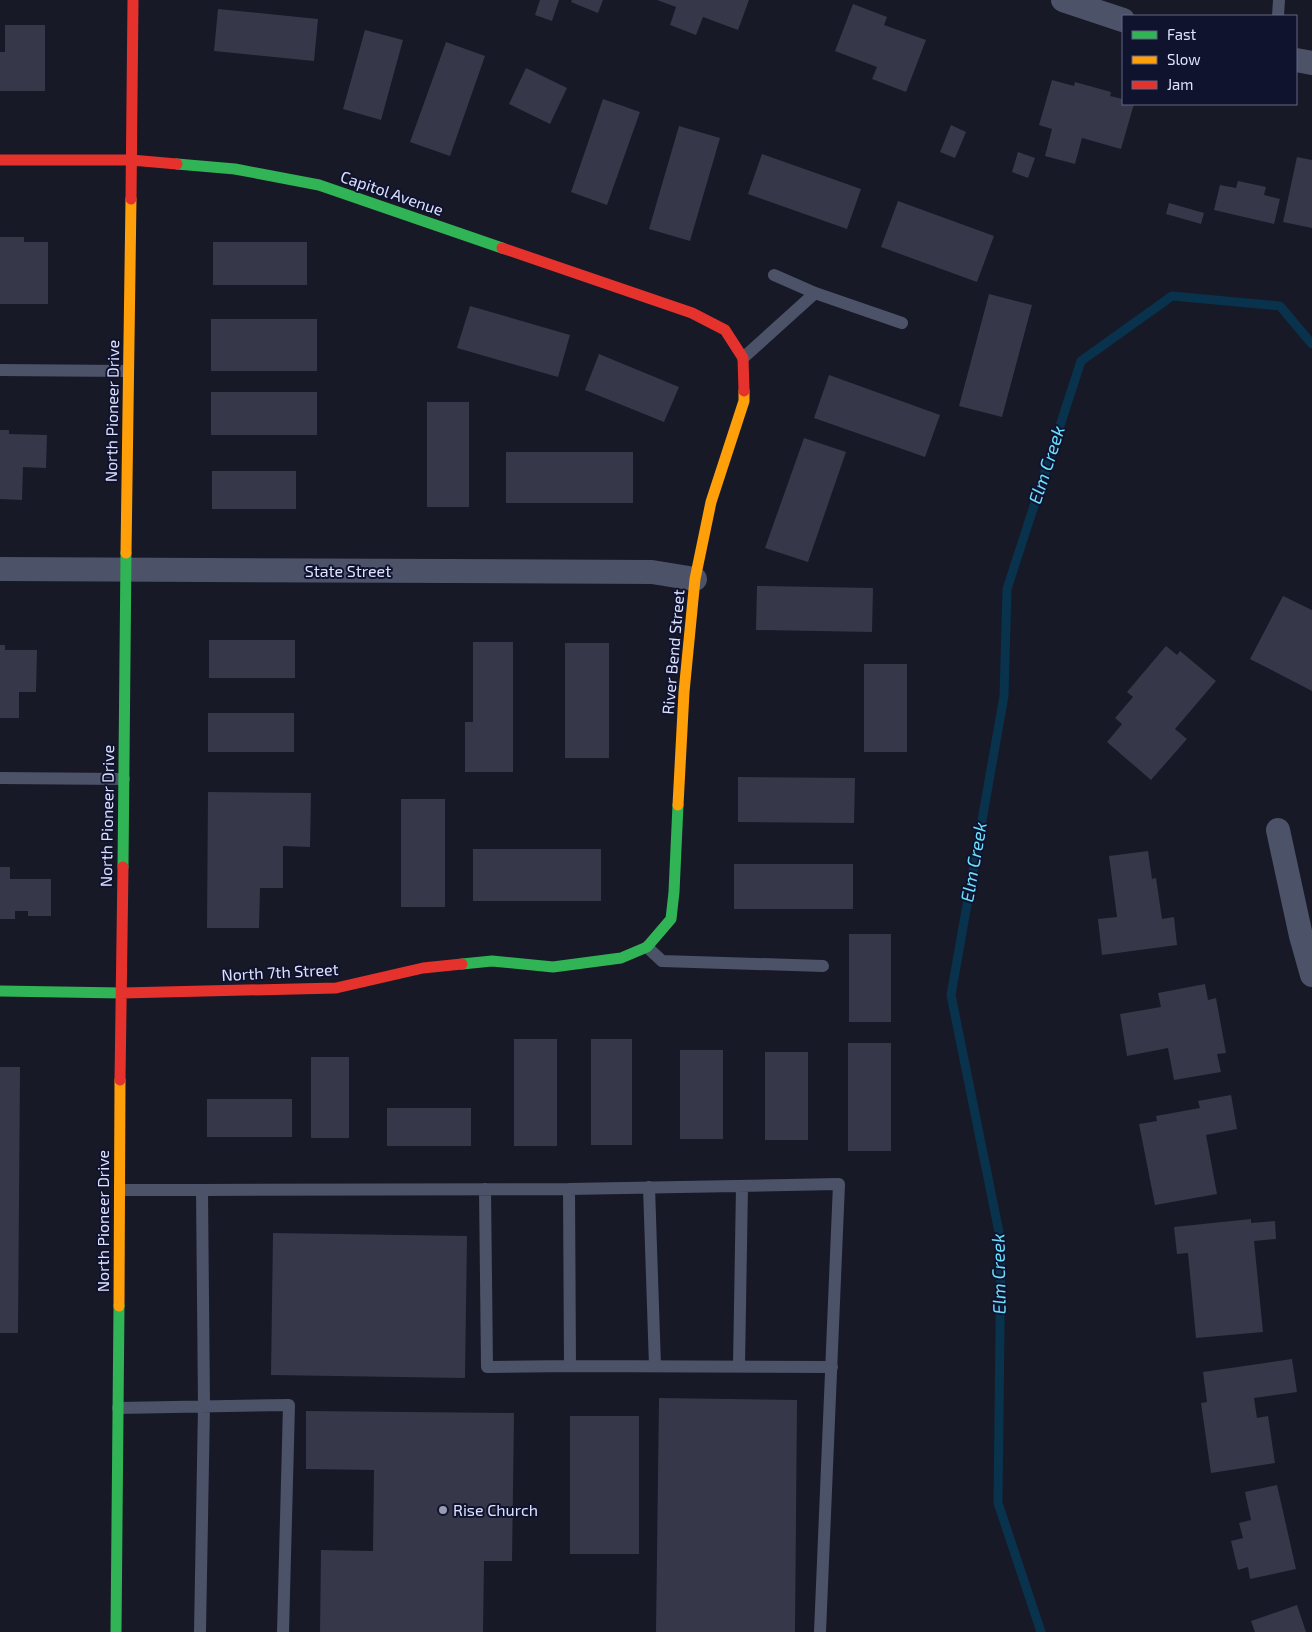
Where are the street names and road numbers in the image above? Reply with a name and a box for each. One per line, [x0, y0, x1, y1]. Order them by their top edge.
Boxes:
street label: Capitol Avenue [338, 166, 446, 219]
street label: North Pioneer Drive [101, 340, 122, 482]
street label: State Street [305, 561, 391, 580]
street label: River Bend Street [658, 589, 687, 715]
street label: North Pioneer Drive [96, 745, 117, 887]
street label: North 7th Street [221, 959, 339, 984]
street label: North Pioneer Drive [93, 1150, 112, 1292]

